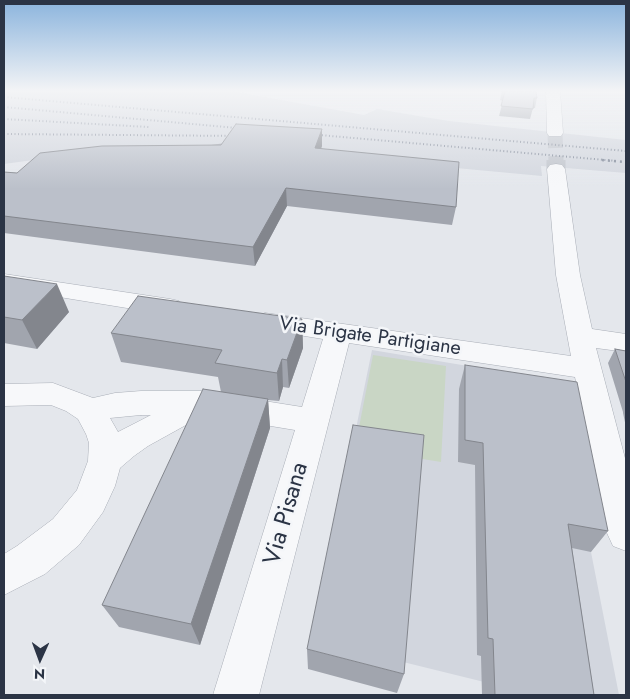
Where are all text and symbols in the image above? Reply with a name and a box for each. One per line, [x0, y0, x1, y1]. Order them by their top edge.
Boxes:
street label: Via Brigate Partigiane [278, 312, 462, 362]
street label: Via Pisana [259, 459, 315, 569]
north arrow [15, 634, 65, 684]
text: N [34, 664, 45, 684]

